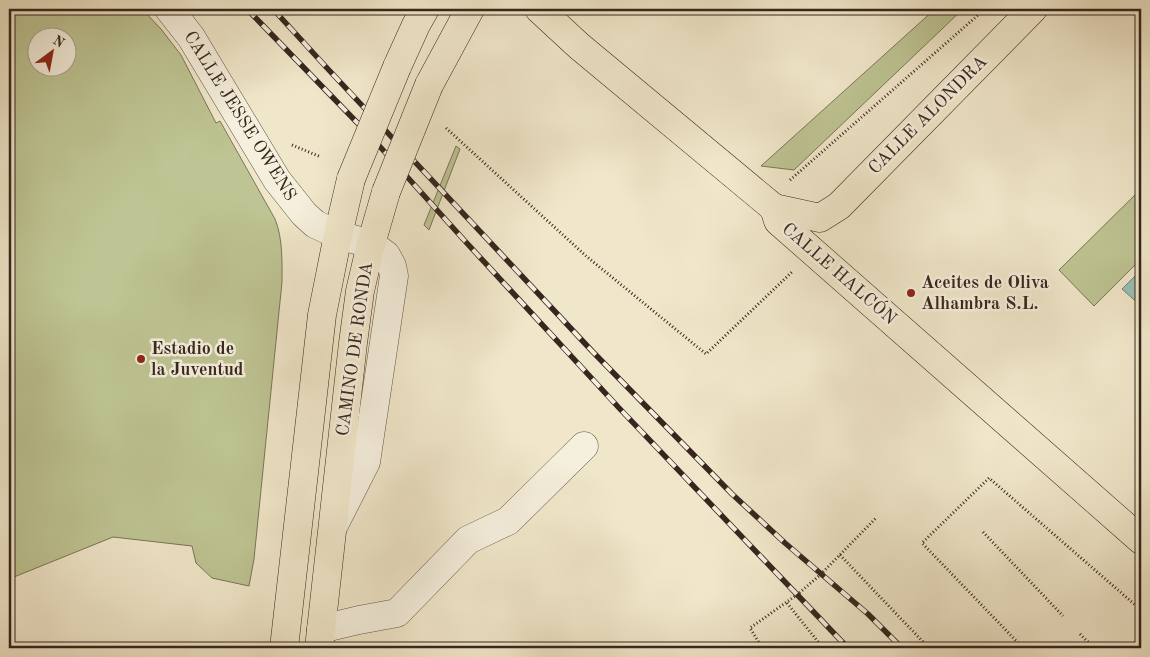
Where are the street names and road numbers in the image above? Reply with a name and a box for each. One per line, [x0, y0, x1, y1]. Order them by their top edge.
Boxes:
street label: CALLE JESSE OWENS [180, 28, 300, 204]
street label: CALLE ALONDRA [865, 52, 991, 178]
street label: CALLE HALCÓN [778, 216, 903, 328]
street label: CAMINO DE RONDA [334, 260, 376, 437]

